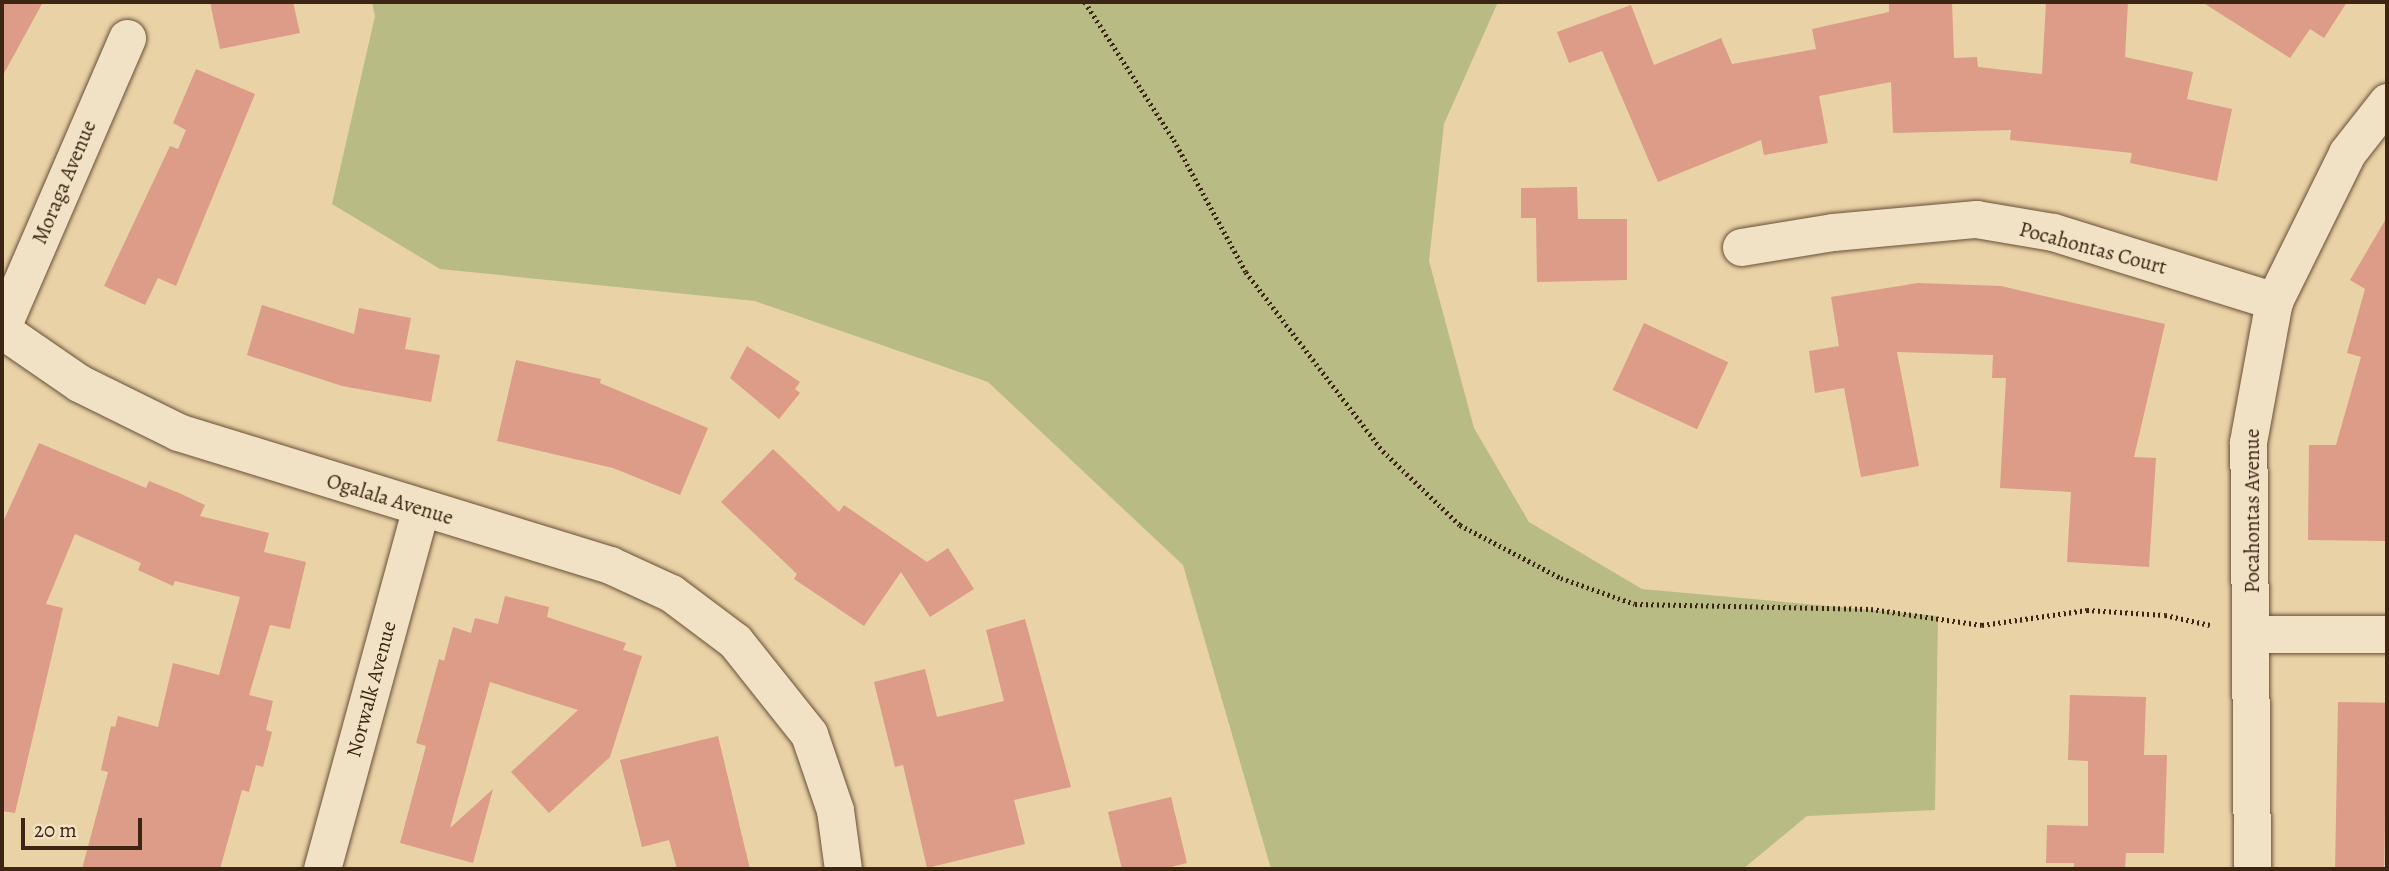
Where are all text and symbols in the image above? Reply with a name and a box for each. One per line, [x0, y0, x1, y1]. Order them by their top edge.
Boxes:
street label: Moraga Avenue [27, 116, 101, 248]
street label: Pocahontas Court [2017, 216, 2169, 280]
street label: Pocahontas Avenue [2239, 429, 2265, 593]
street label: Ogalala Avenue [324, 468, 456, 530]
street label: Norwalk Avenue [341, 618, 401, 760]
scale bar [24, 804, 145, 848]
text: 20 m [34, 816, 77, 844]

